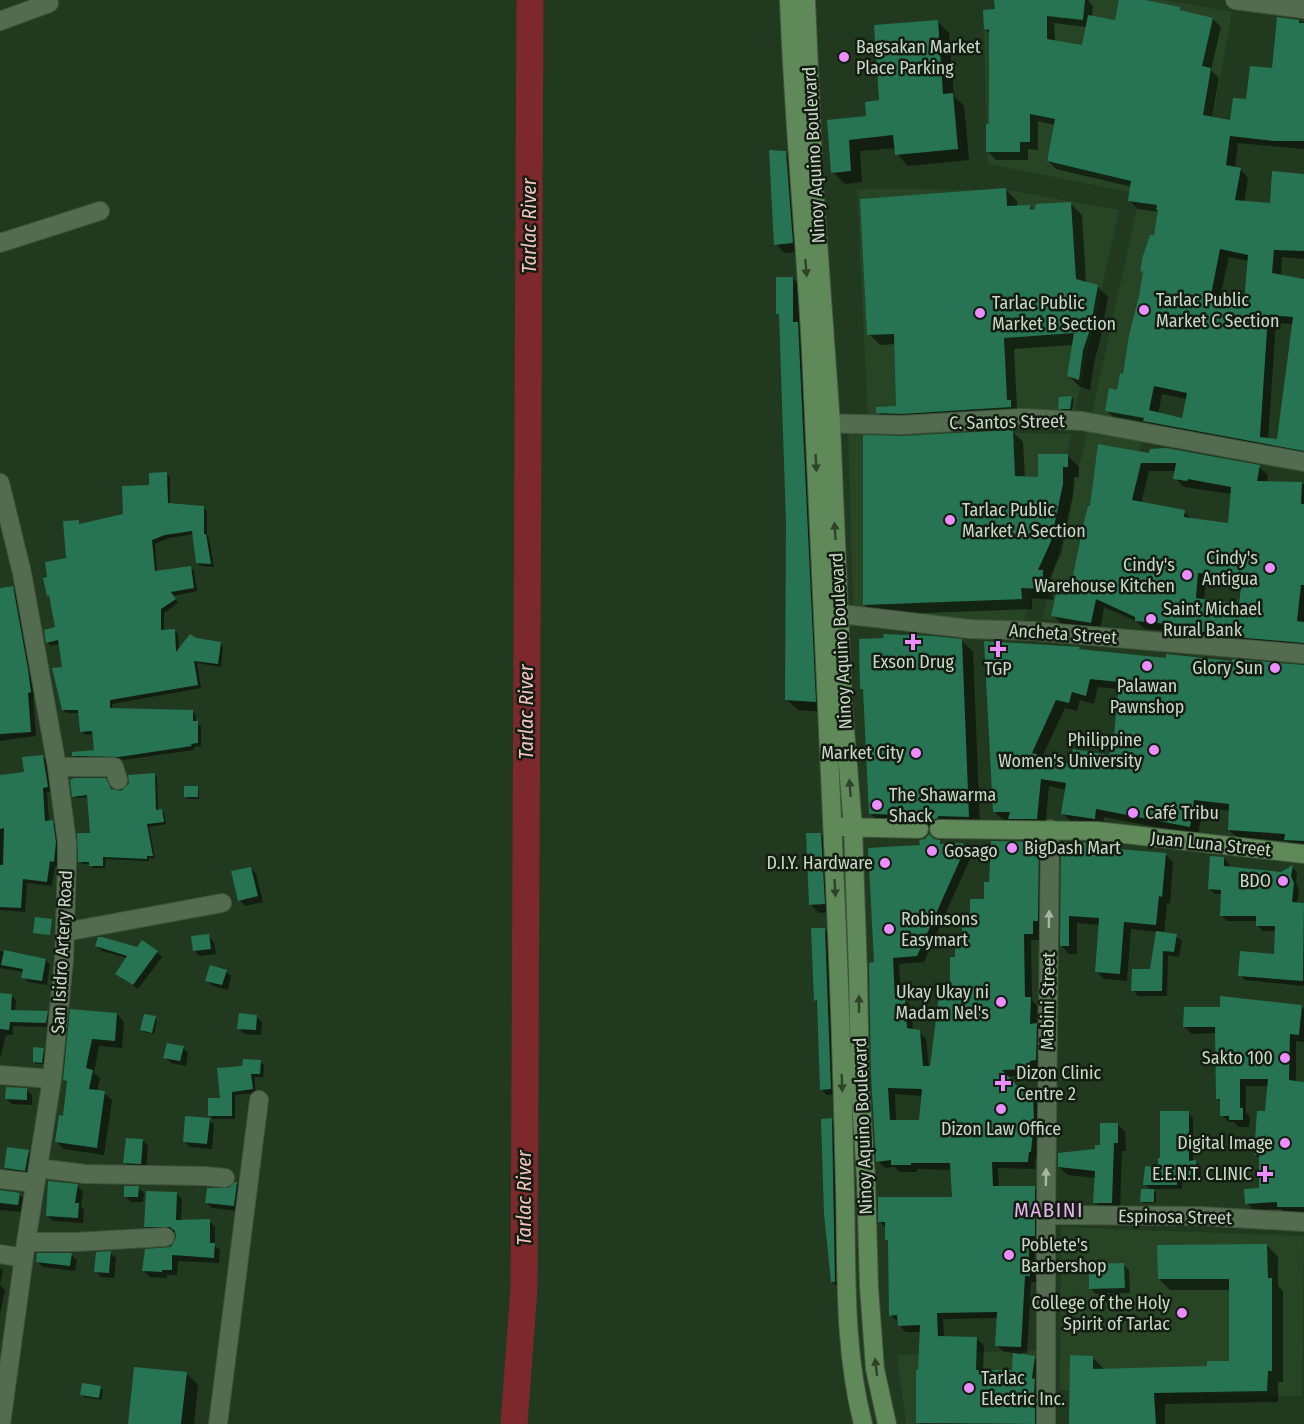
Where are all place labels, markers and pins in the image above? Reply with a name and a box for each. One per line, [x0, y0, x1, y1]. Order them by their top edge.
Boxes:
place label: Bagsakan Market Place Parking [856, 36, 981, 79]
marker: Bagsakan Market Place Parking [837, 50, 851, 64]
place label: Tarlac Public Market C Section [1156, 289, 1279, 332]
place label: Tarlac Public Market B Section [992, 292, 1116, 335]
marker: Tarlac Public Market C Section [1137, 303, 1151, 317]
marker: Tarlac Public Market B Section [973, 306, 987, 320]
place label: Tarlac Public Market A Section [962, 499, 1086, 542]
marker: Tarlac Public Market A Section [943, 513, 957, 527]
place label: Cindy's Antigua [1202, 547, 1258, 590]
place label: Cindy's Warehouse Kitchen [1034, 554, 1175, 597]
marker: Cindy's Antigua [1263, 561, 1277, 575]
marker: Cindy's Warehouse Kitchen [1180, 568, 1194, 582]
place label: Saint Michael Rural Bank [1163, 598, 1262, 641]
marker: Saint Michael Rural Bank [1144, 612, 1158, 626]
marker: Exson Drug [906, 635, 920, 649]
marker: TGP [991, 642, 1005, 656]
place label: Exson Drug [872, 651, 954, 673]
place label: Glory Sun [1192, 657, 1263, 679]
place label: TGP [984, 658, 1012, 680]
marker: Palawan Pawnshop [1140, 659, 1154, 673]
marker: Glory Sun [1268, 661, 1282, 675]
place label: Palawan Pawnshop [1110, 675, 1184, 718]
place label: Philippine Women's University [998, 729, 1142, 772]
place label: Market City [821, 742, 904, 764]
marker: Philippine Women's University [1147, 743, 1161, 757]
marker: Market City [909, 746, 923, 760]
place label: The Shawarma Shack [889, 784, 997, 827]
marker: The Shawarma Shack [870, 798, 884, 812]
place label: Café Tribu [1145, 802, 1219, 824]
marker: Café Tribu [1126, 806, 1140, 820]
place label: BigDash Mart [1024, 837, 1121, 859]
place label: Gosago [944, 840, 998, 862]
marker: BigDash Mart [1005, 841, 1019, 855]
marker: Gosago [925, 844, 939, 858]
place label: D.I.Y. Hardware [767, 852, 873, 874]
marker: D.I.Y. Hardware [878, 856, 892, 870]
place label: BDO [1239, 870, 1271, 892]
marker: BDO [1276, 874, 1290, 888]
place label: Robinsons Easymart [901, 908, 978, 951]
marker: Robinsons Easymart [882, 922, 896, 936]
place label: Ukay Ukay ni Madam Nel's [895, 981, 989, 1024]
marker: Ukay Ukay ni Madam Nel's [994, 995, 1008, 1009]
place label: Sakto 100 [1202, 1047, 1273, 1069]
marker: Sakto 100 [1278, 1051, 1292, 1065]
place label: Dizon Clinic Centre 2 [1016, 1062, 1101, 1105]
marker: Dizon Clinic Centre 2 [994, 1074, 1012, 1092]
marker: Dizon Law Office [994, 1102, 1008, 1116]
place label: Dizon Law Office [941, 1118, 1061, 1140]
place label: Digital Image [1177, 1132, 1273, 1154]
marker: Digital Image [1278, 1136, 1292, 1150]
place label: E.E.N.T. CLINIC [1152, 1163, 1252, 1185]
marker: E.E.N.T. CLINIC [1256, 1165, 1274, 1183]
place label: Poblete's Barbershop [1021, 1234, 1107, 1277]
marker: Poblete's Barbershop [1002, 1248, 1016, 1262]
place label: College of the Holy Spirit of Tarlac [1031, 1292, 1170, 1335]
marker: College of the Holy Spirit of Tarlac [1175, 1306, 1189, 1320]
place label: Tarlac Electric Inc. [981, 1367, 1065, 1410]
marker: Tarlac Electric Inc. [962, 1381, 976, 1395]

